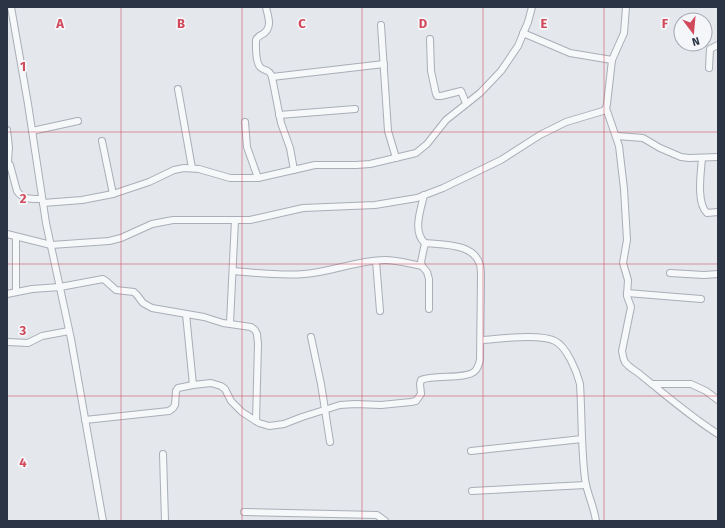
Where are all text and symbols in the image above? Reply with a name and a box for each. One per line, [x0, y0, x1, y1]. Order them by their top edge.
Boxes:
north arrow [673, 12, 713, 52]
text: A [55, 16, 64, 31]
text: B [177, 16, 185, 31]
text: C [298, 16, 306, 31]
text: D [419, 16, 428, 31]
text: E [541, 16, 548, 31]
text: F [662, 16, 669, 31]
text: N [690, 34, 701, 48]
text: 1 [20, 59, 26, 74]
text: 2 [20, 191, 27, 206]
text: 3 [19, 323, 27, 338]
text: 4 [19, 455, 27, 470]

